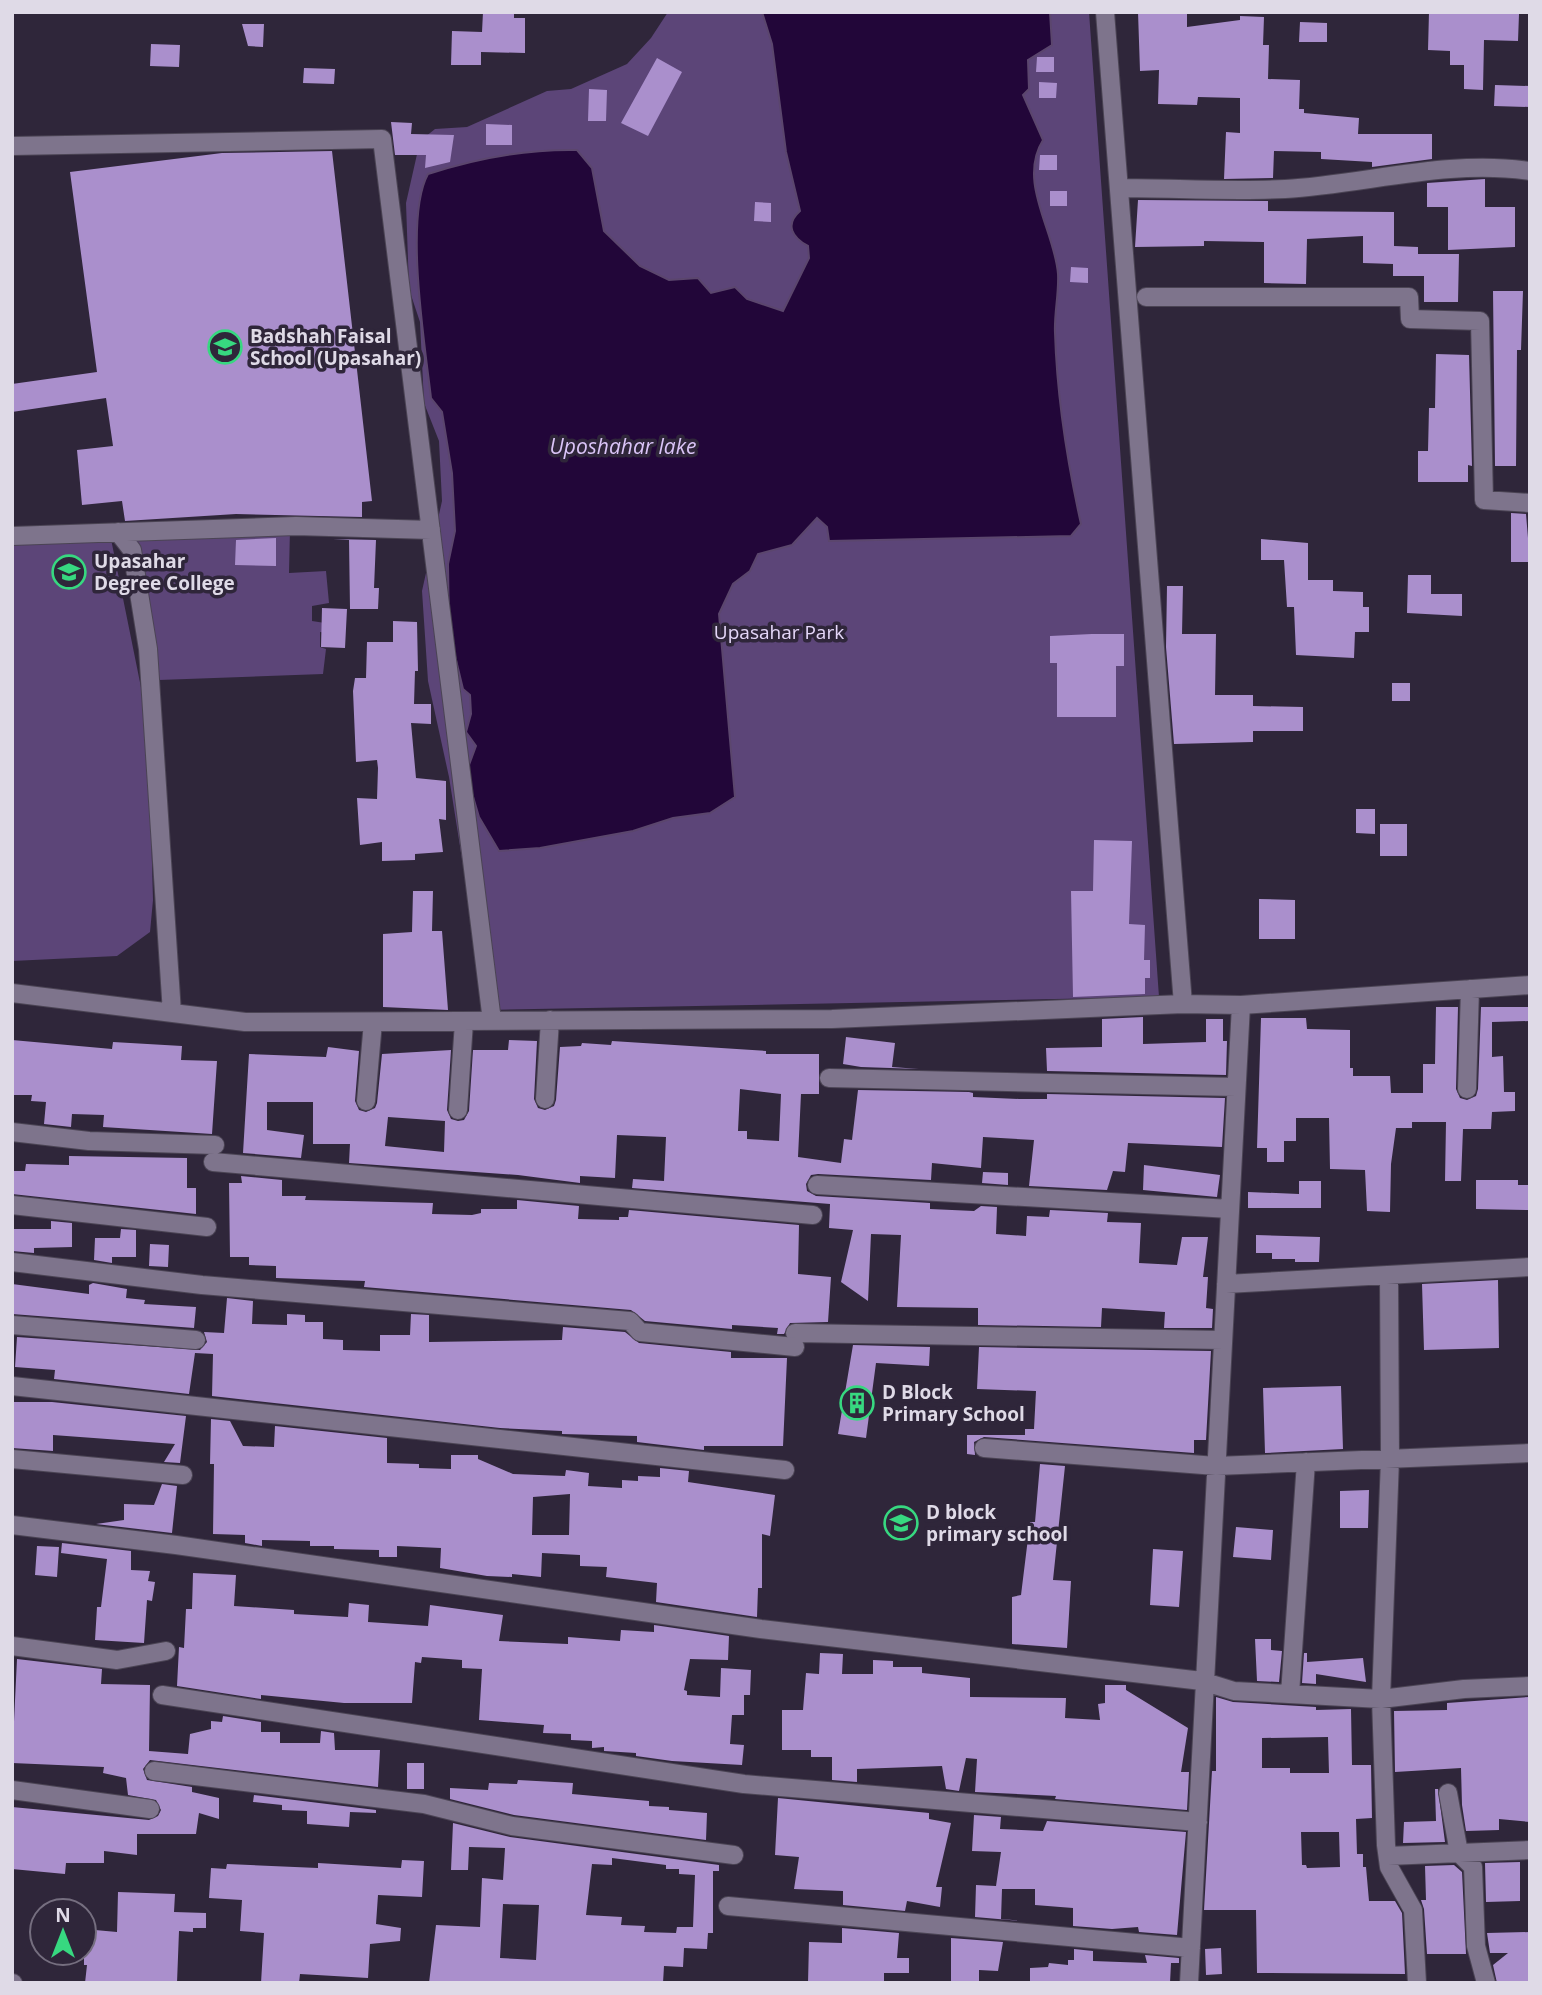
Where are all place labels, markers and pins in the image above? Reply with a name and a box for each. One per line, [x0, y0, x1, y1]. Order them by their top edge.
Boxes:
place label: Badshah Faisal School (Upasahar) [250, 323, 421, 371]
school or university icon: Badshah Faisal School (Upasahar) [206, 328, 244, 366]
place label: Upasahar Degree College [94, 548, 235, 596]
school or university icon: Upasahar Degree College [50, 553, 88, 591]
place label: D Block Primary School [882, 1379, 1025, 1427]
building icon: D Block Primary School [838, 1384, 876, 1422]
place label: D block primary school [926, 1499, 1068, 1547]
school or university icon: D block primary school [882, 1504, 920, 1542]

